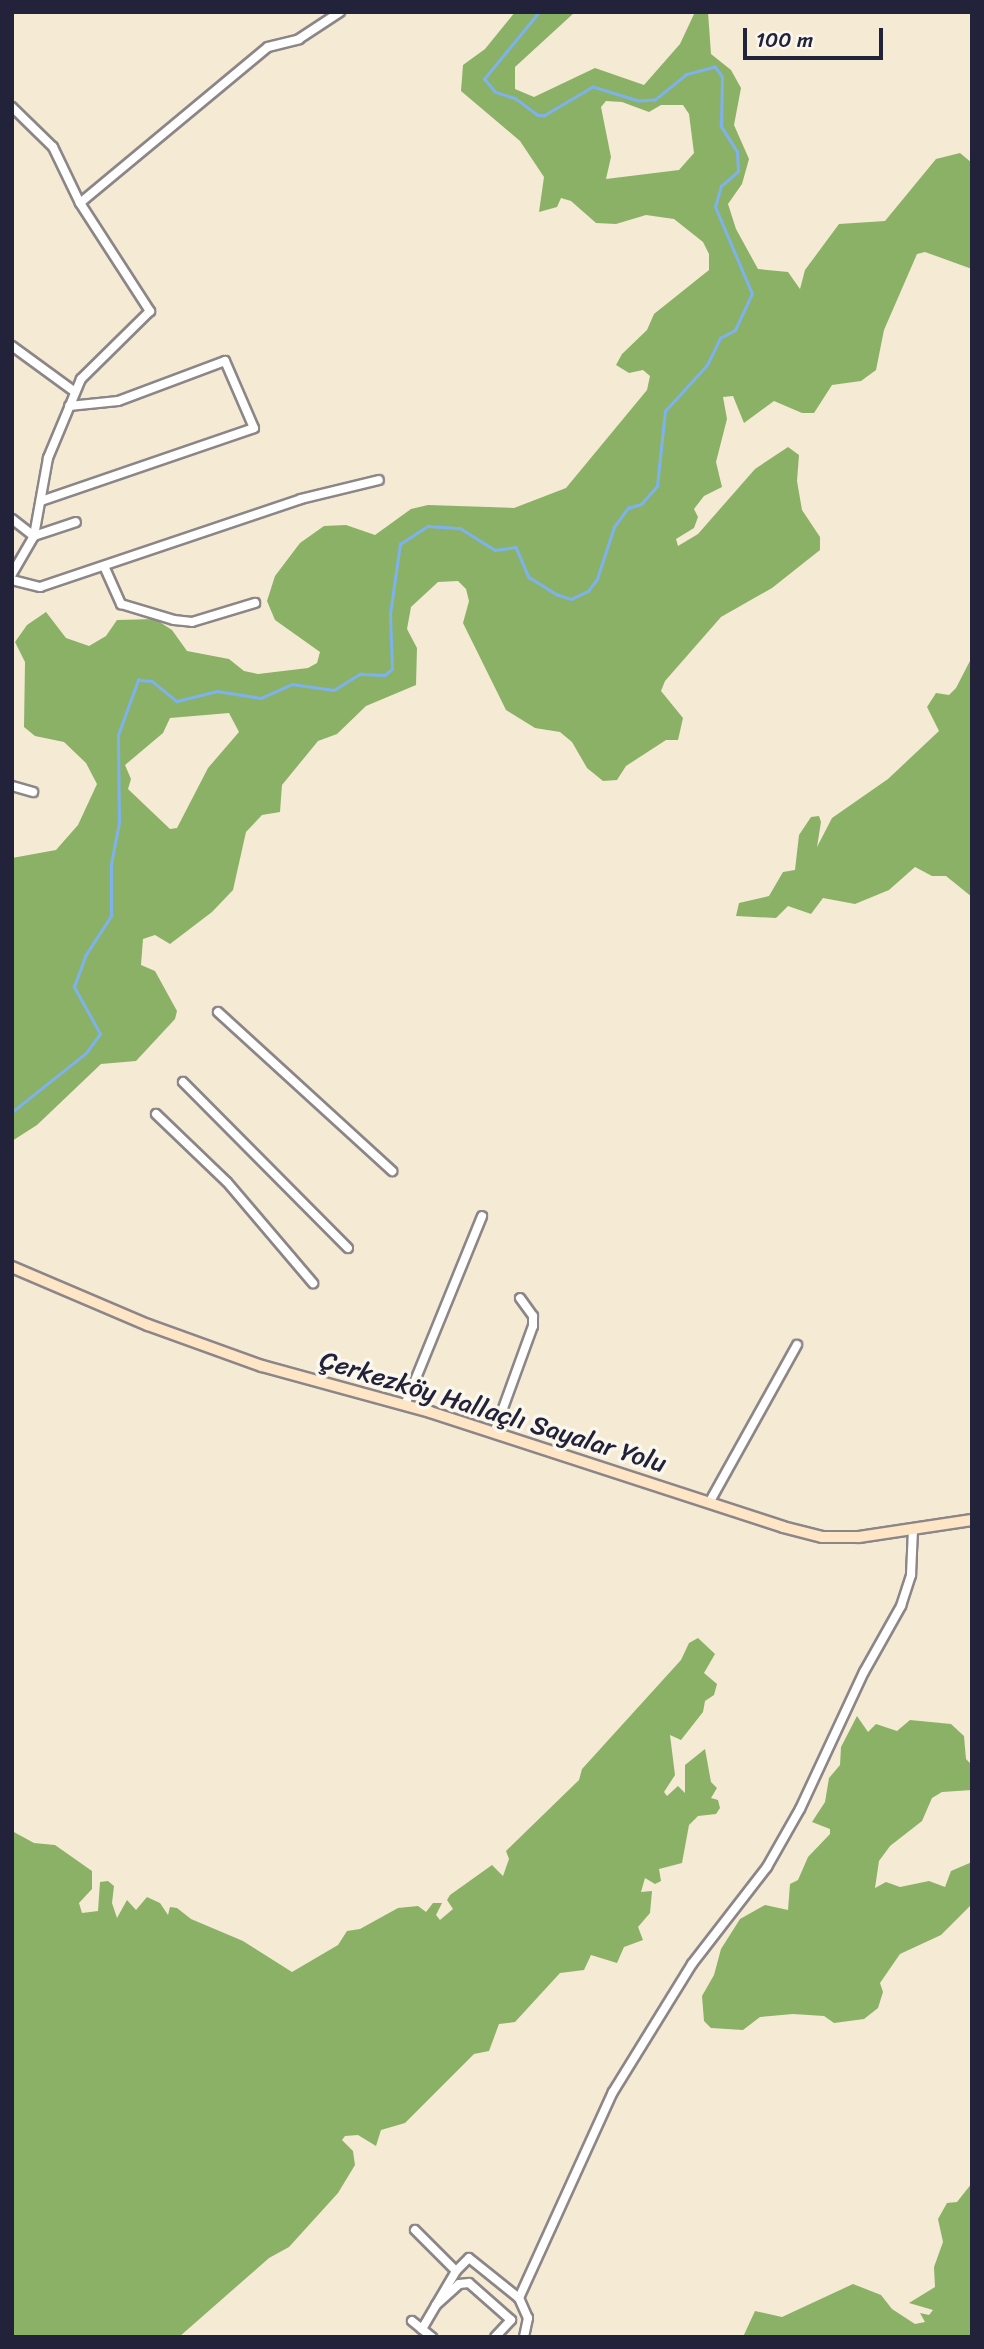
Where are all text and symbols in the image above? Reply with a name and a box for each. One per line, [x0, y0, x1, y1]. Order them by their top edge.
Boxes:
scale bar [746, 14, 886, 58]
text: 100 m [756, 21, 813, 59]
street label: Çerkezköy Hallaçlı Sayalar Yolu [316, 1344, 670, 1480]

